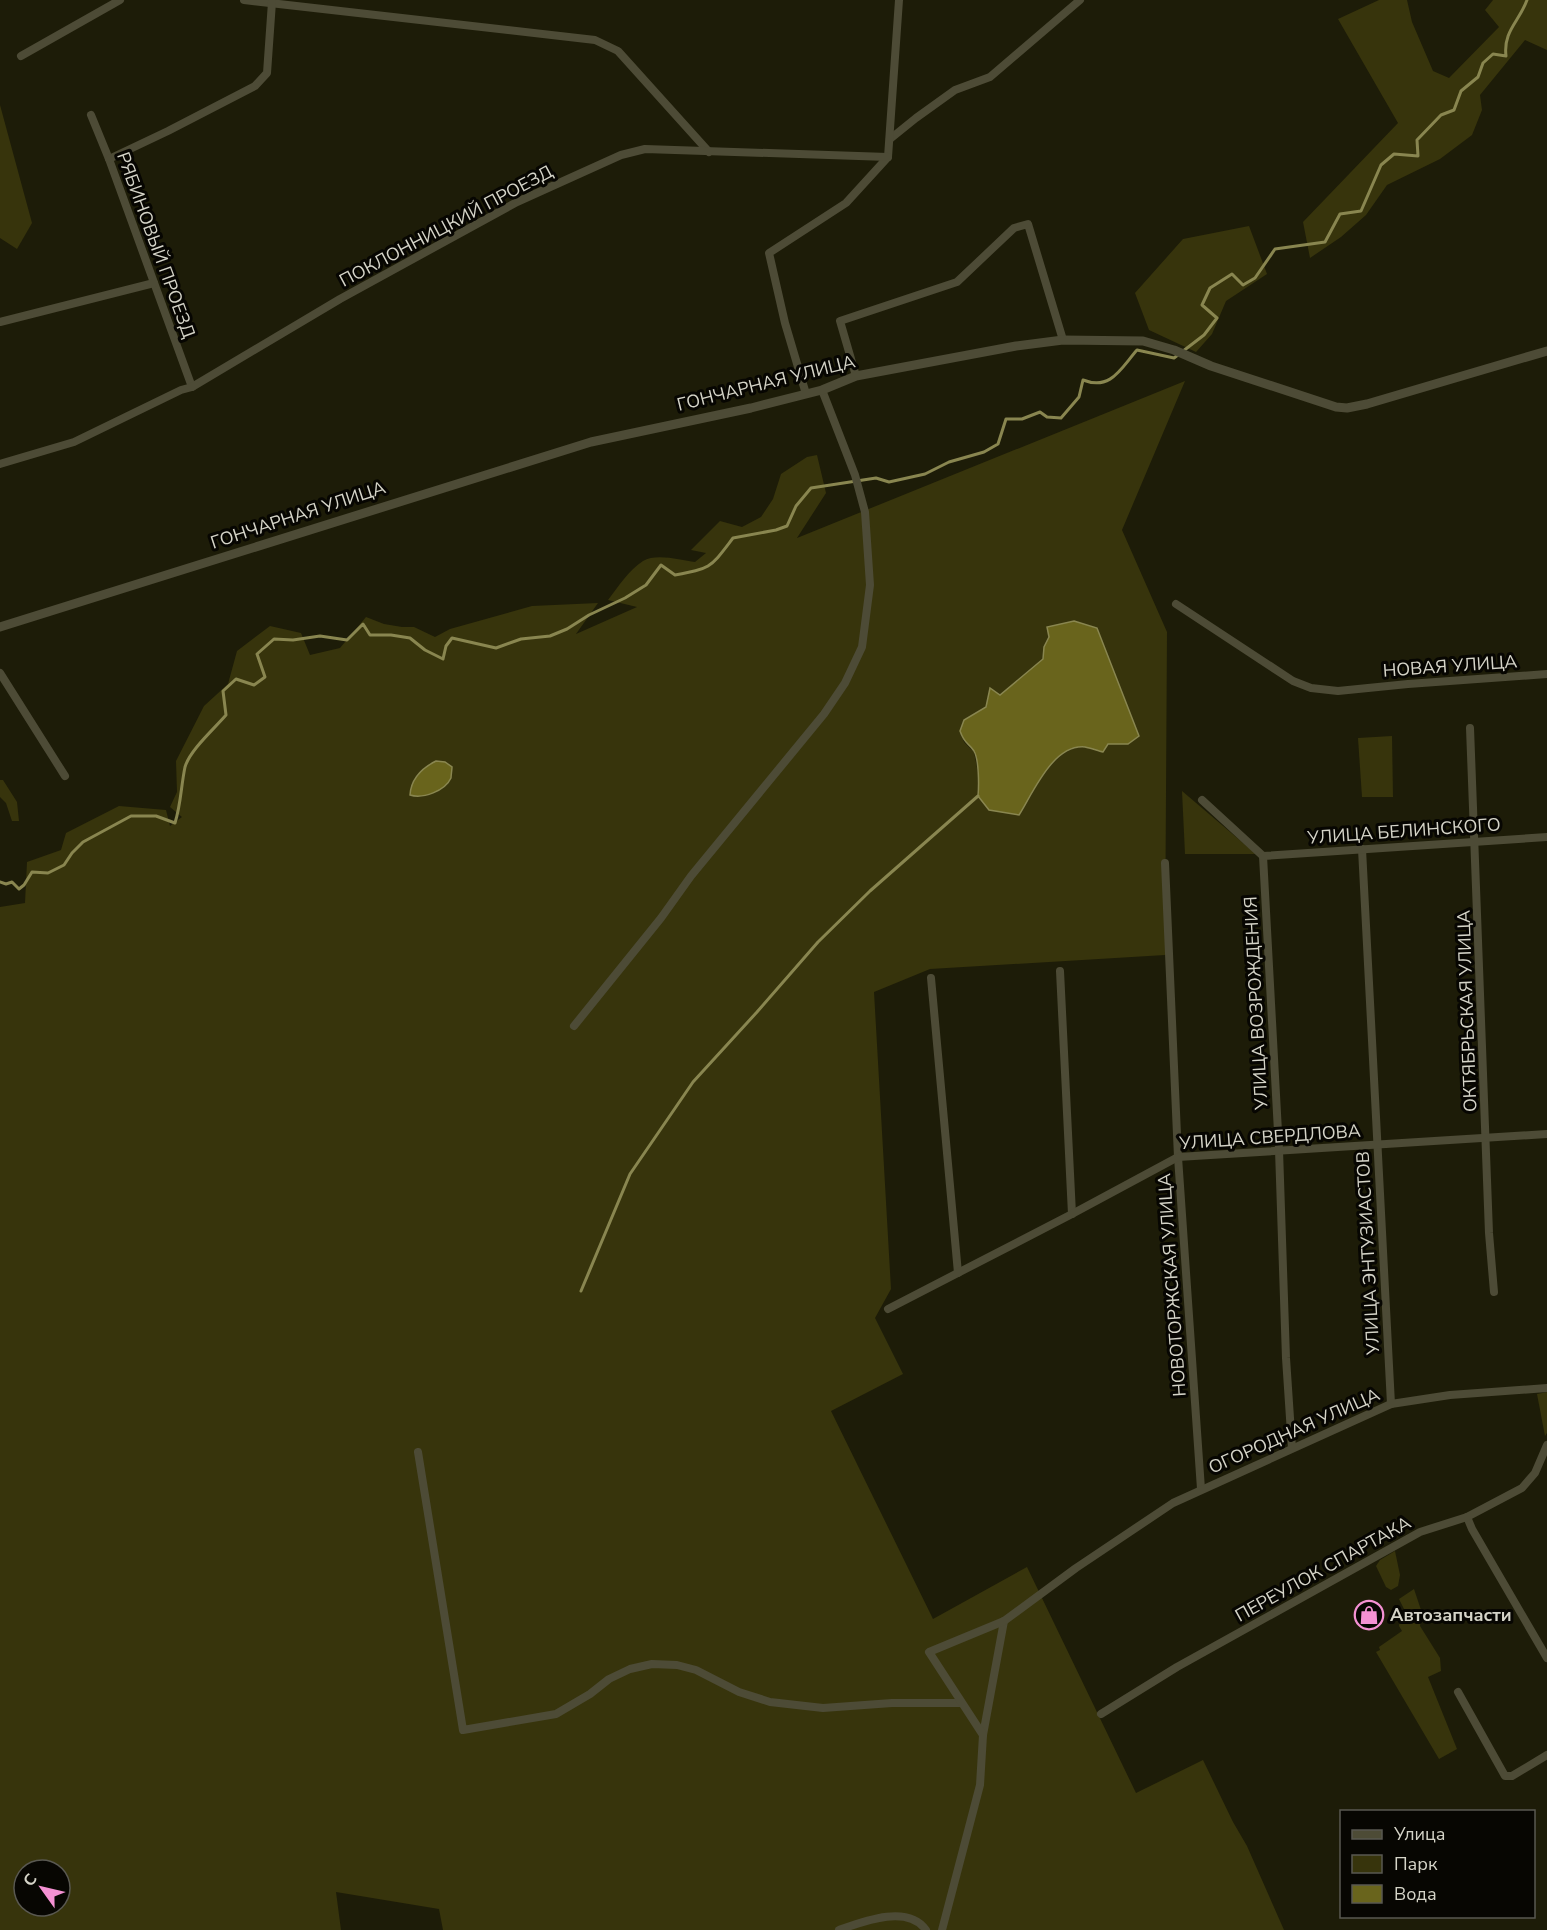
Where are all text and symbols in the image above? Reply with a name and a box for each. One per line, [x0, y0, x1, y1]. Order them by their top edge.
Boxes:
street label: РЯБИНОВЫЙ ПРОЕЗД [111, 149, 201, 341]
street label: ПОКЛОННИЦКИЙ ПРОЕЗД [335, 159, 557, 293]
street label: ГОНЧАРНАЯ УЛИЦА [674, 349, 858, 417]
street label: ГОНЧАРНАЯ УЛИЦА [207, 475, 389, 555]
street label: НОВАЯ УЛИЦА [1382, 649, 1518, 683]
street label: УЛИЦА БЕЛИНСКОГО [1306, 812, 1501, 850]
street label: УЛИЦА ВОЗРОЖДЕНИЯ [1238, 896, 1274, 1111]
street label: ОКТЯБРЬСКАЯ УЛИЦА [1451, 910, 1483, 1112]
street label: УЛИЦА СВЕРДЛОВА [1178, 1119, 1361, 1155]
street label: УЛИЦА ЭНТУЗИАСТОВ [1351, 1151, 1385, 1356]
street label: НОВОТОРЖСКАЯ УЛИЦА [1152, 1172, 1192, 1398]
street label: ОГОРОДНАЯ УЛИЦА [1205, 1382, 1383, 1480]
street label: ПЕРЕУЛОК СПАРТАКА [1231, 1511, 1415, 1627]
shop icon: Автозапчасти [1353, 1599, 1385, 1631]
place label: Автозапчасти [1390, 1603, 1512, 1627]
legend [1340, 1810, 1535, 1918]
text: Улица [1393, 1822, 1445, 1846]
text: Парк [1394, 1852, 1438, 1876]
north arrow [12, 1858, 72, 1918]
text: С [18, 1869, 43, 1891]
text: Вода [1394, 1882, 1437, 1906]

